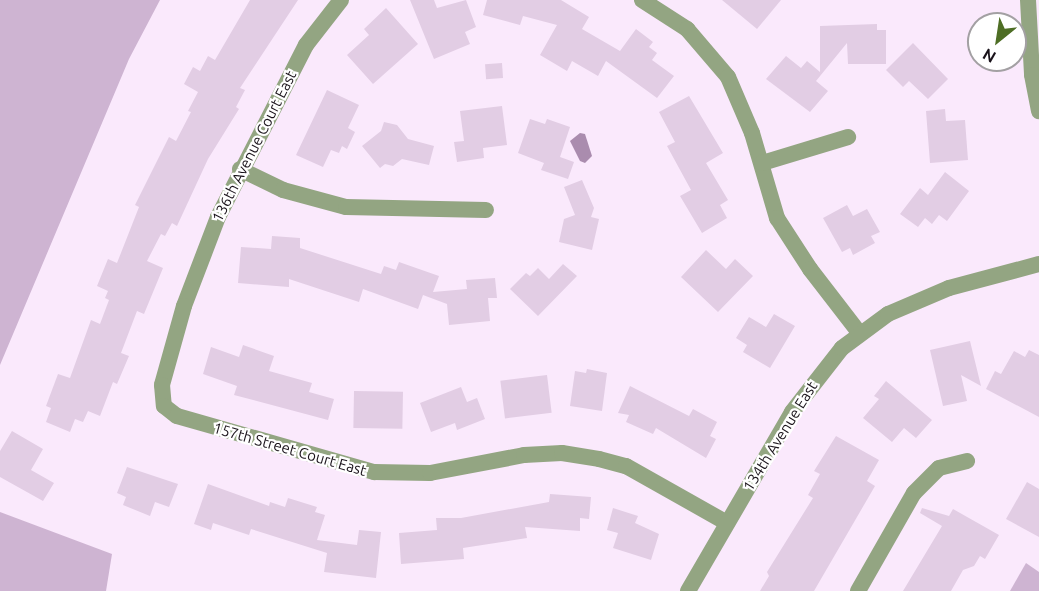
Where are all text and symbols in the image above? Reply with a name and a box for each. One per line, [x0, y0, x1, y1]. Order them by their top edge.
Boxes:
north arrow [967, 12, 1027, 72]
text: N [979, 45, 999, 67]
street label: 136th Avenue Court East [208, 67, 300, 225]
street label: 134th Avenue East [739, 378, 821, 494]
street label: 157th Street Court East [211, 418, 369, 480]

